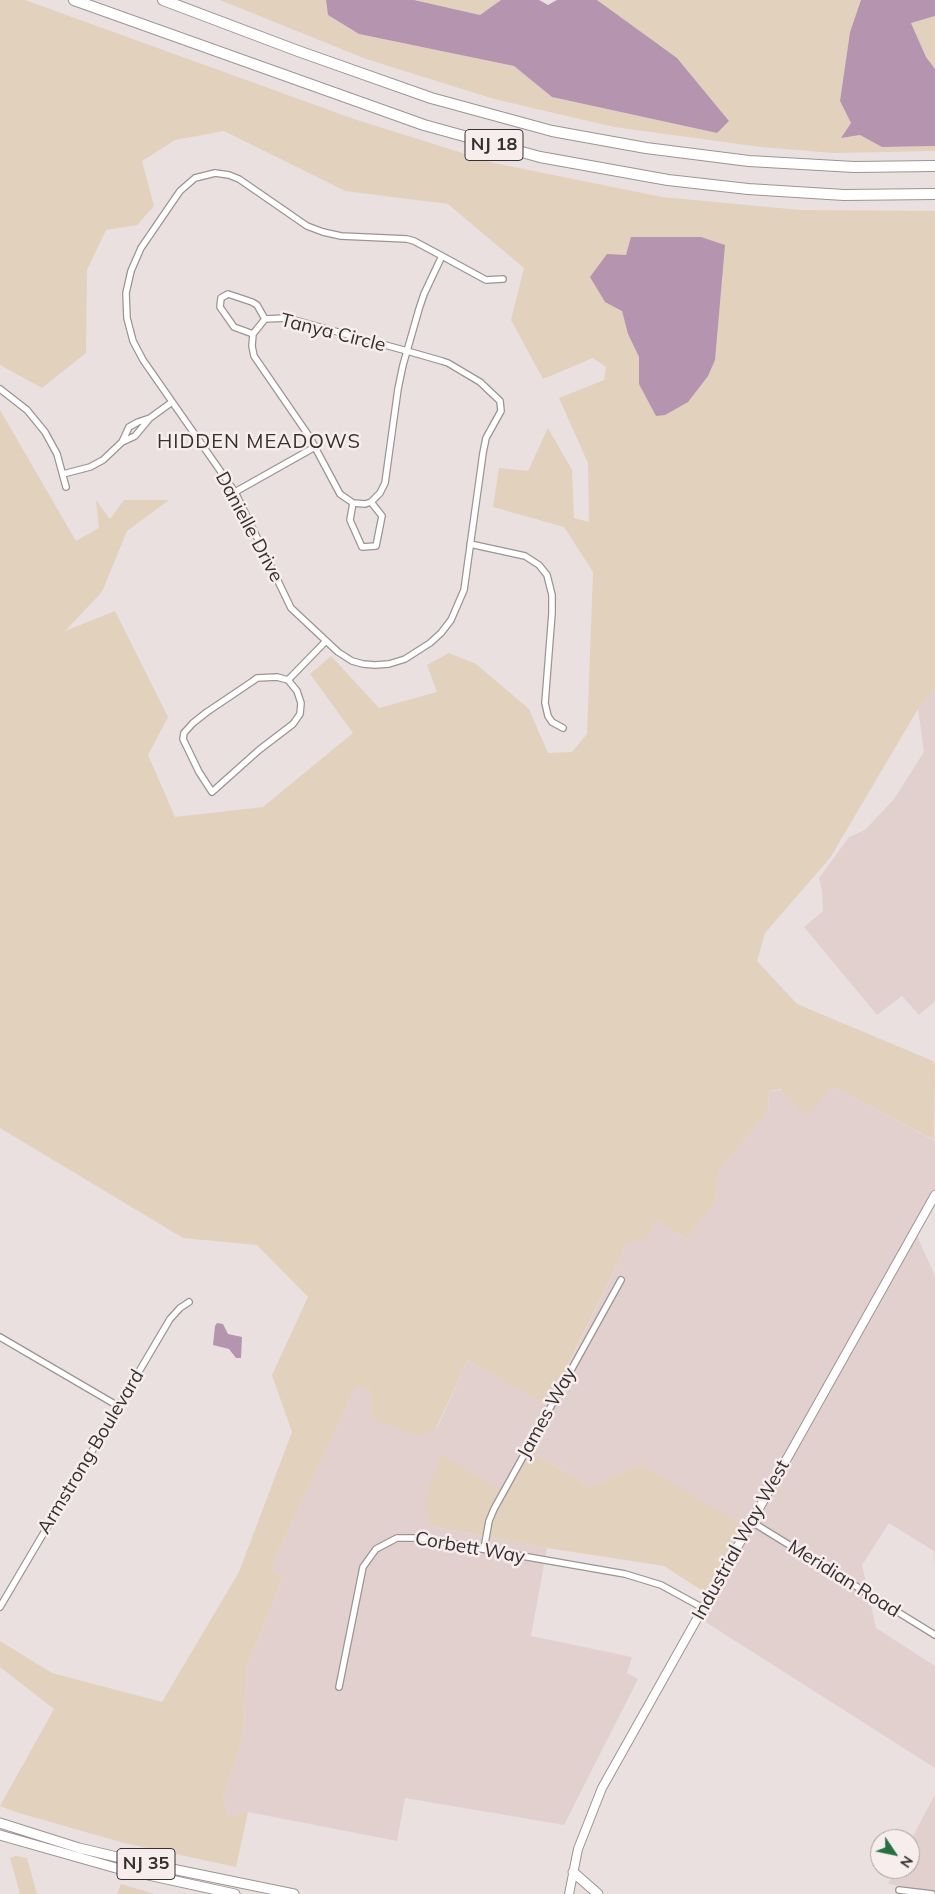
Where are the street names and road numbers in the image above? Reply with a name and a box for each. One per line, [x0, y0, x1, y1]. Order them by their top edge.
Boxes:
road number: NJ 18 [465, 130, 523, 160]
street label: Tanya Circle [278, 309, 388, 357]
street label: Danielle Drive [210, 468, 288, 586]
street label: James Way [513, 1364, 581, 1462]
street label: Armstrong Boulevard [33, 1366, 149, 1538]
street label: Industrial Way West [688, 1456, 794, 1624]
street label: Corbett Way [413, 1527, 527, 1569]
street label: Meridian Road [784, 1535, 904, 1623]
road number: NJ 35 [117, 1848, 175, 1880]

